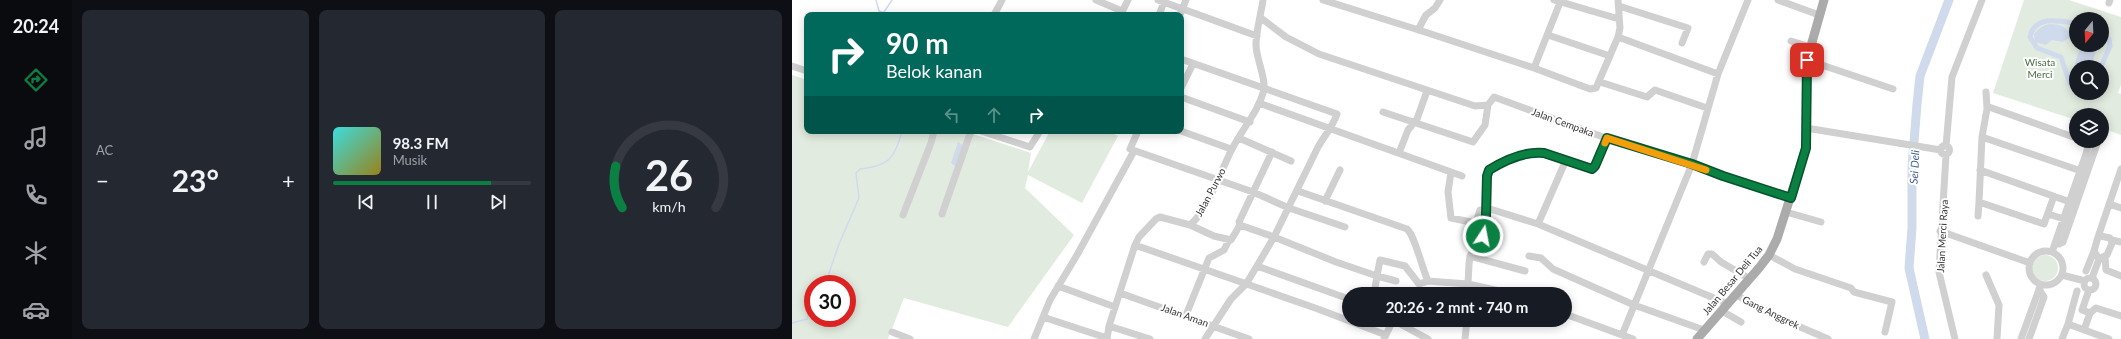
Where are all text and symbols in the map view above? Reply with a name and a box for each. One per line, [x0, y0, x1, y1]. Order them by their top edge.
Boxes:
north arrow [2069, 12, 2109, 52]
map controls [2069, 12, 2109, 148]
text: 20:24 [13, 15, 59, 37]
text: 90 m [886, 26, 949, 60]
icon: right [820, 28, 872, 80]
pin [1790, 43, 1824, 77]
icon: arrive [1796, 49, 1818, 71]
park label: Wisata Merci [2025, 56, 2055, 80]
text: Belok kanan [886, 60, 982, 82]
button: search [2069, 60, 2109, 100]
icon: directions [22, 66, 50, 94]
icon: left [941, 104, 963, 126]
icon: ahead [983, 104, 1005, 126]
icon: right [1025, 104, 1047, 126]
street label: Jalan Cempaka [1530, 105, 1596, 139]
button: layers [2069, 108, 2109, 148]
icon: music [22, 124, 50, 152]
text: 98.3 FM [393, 134, 449, 152]
text: AC [96, 142, 113, 158]
text: 26 [645, 149, 693, 199]
water label: Sei Deli [1907, 149, 1921, 184]
text: Musik [393, 152, 427, 168]
text: 23° [172, 162, 219, 198]
street label: Jalan Purwo [1192, 165, 1228, 218]
text: − [96, 167, 109, 194]
text: + [282, 167, 295, 194]
icon: phone [22, 181, 50, 209]
icon: previous [355, 191, 377, 213]
icon: pause [421, 191, 443, 213]
icon: next [487, 191, 509, 213]
text: km/h [652, 197, 685, 214]
street label: Jalan Merci Raya [1934, 199, 1950, 273]
position arrow [1462, 215, 1504, 257]
icon: climate [22, 239, 50, 267]
street label: Jalan Besar Deli Tua [1700, 243, 1764, 317]
speed limit sign: 30 [804, 275, 856, 327]
street label: Gang Anggrek [1741, 293, 1802, 331]
icon: car [22, 296, 50, 324]
text: 20:26 · 2 mnt · 740 m [1386, 298, 1528, 316]
street label: Jalan Aman [1160, 301, 1210, 329]

